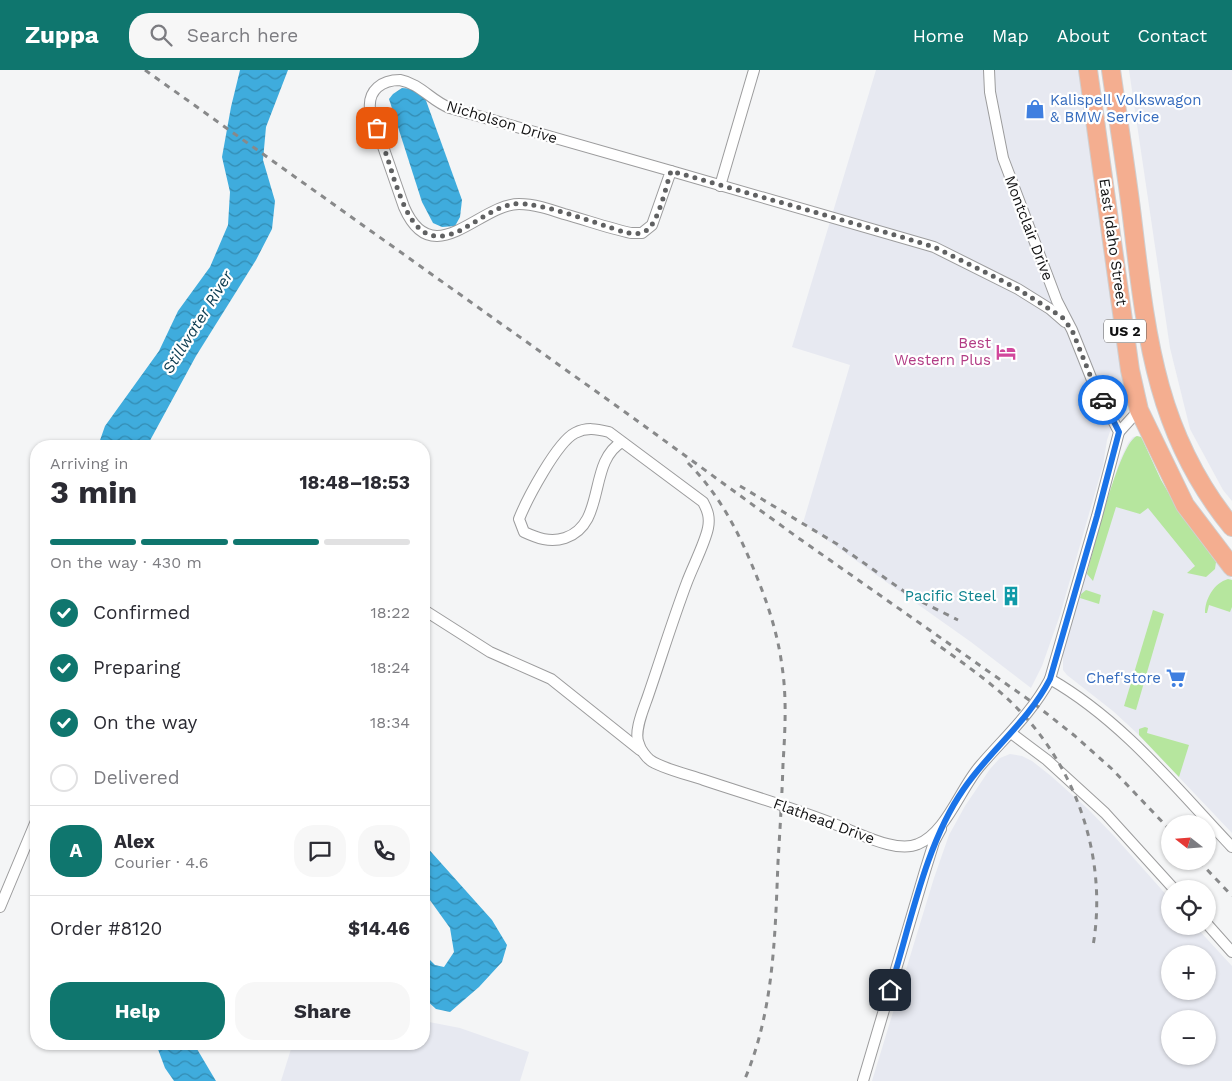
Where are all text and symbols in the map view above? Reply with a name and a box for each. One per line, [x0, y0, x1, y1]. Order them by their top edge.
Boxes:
search box [129, 13, 479, 58]
text: Zuppa [25, 21, 99, 49]
icon: search [147, 21, 175, 49]
text: Search here [187, 24, 298, 47]
text: Home [913, 25, 964, 46]
text: Map [992, 25, 1029, 46]
text: About [1057, 25, 1109, 46]
text: Contact [1137, 25, 1207, 46]
place label: Kalispell Volkswagon & BMW Service [1050, 91, 1201, 126]
street label: Nicholson Drive [444, 97, 560, 147]
shop icon: Kalispell Volkswagon & BMW Service [1024, 98, 1046, 120]
pin [356, 107, 398, 149]
icon: bag [363, 114, 391, 142]
street label: Montclair Drive [1001, 173, 1057, 283]
street label: East Idaho Street [1095, 177, 1131, 307]
water label: Stillwater River [158, 267, 237, 377]
road number: US 2 [1104, 320, 1146, 342]
place label: Best Western Plus [894, 334, 992, 369]
hotel icon: Best Western Plus [995, 341, 1017, 363]
courier [1078, 375, 1128, 425]
icon: car [1089, 386, 1117, 414]
text: Arriving in [50, 454, 128, 473]
text: 18:48–18:53 [299, 471, 410, 494]
text: 3 min [50, 473, 137, 511]
text: On the way · 430 m [50, 553, 202, 572]
building icon: Pacific Steel [1000, 585, 1022, 607]
place label: Pacific Steel [905, 587, 996, 605]
icon: check [50, 599, 78, 627]
text: Confirmed [93, 601, 190, 624]
text: 18:22 [371, 603, 410, 622]
icon: check [50, 654, 78, 682]
text: Preparing [93, 656, 180, 679]
text: 18:24 [371, 658, 410, 677]
supermarket icon: Chef'store [1165, 667, 1187, 689]
place label: Chef'store [1086, 669, 1161, 687]
icon: check [50, 709, 78, 737]
text: On the way [93, 711, 197, 734]
text: 18:34 [370, 713, 410, 732]
text: Delivered [93, 766, 180, 789]
street label: Flathead Drive [771, 794, 877, 848]
north arrow [1161, 815, 1216, 870]
map controls [1161, 815, 1216, 1065]
button: chat [294, 825, 346, 877]
button: phone [358, 825, 410, 877]
text: Alex [114, 830, 155, 853]
text: A [70, 839, 82, 862]
text: Courier · 4.6 [114, 853, 209, 872]
button: locate [1161, 880, 1216, 935]
text: Order #8120 [50, 917, 162, 940]
text: $14.46 [348, 917, 410, 940]
button: + [1161, 945, 1216, 1000]
pin [869, 969, 911, 1011]
icon: home [876, 976, 904, 1004]
button: Help [50, 982, 225, 1040]
button: Share [235, 982, 410, 1040]
button: − [1161, 1010, 1216, 1065]

